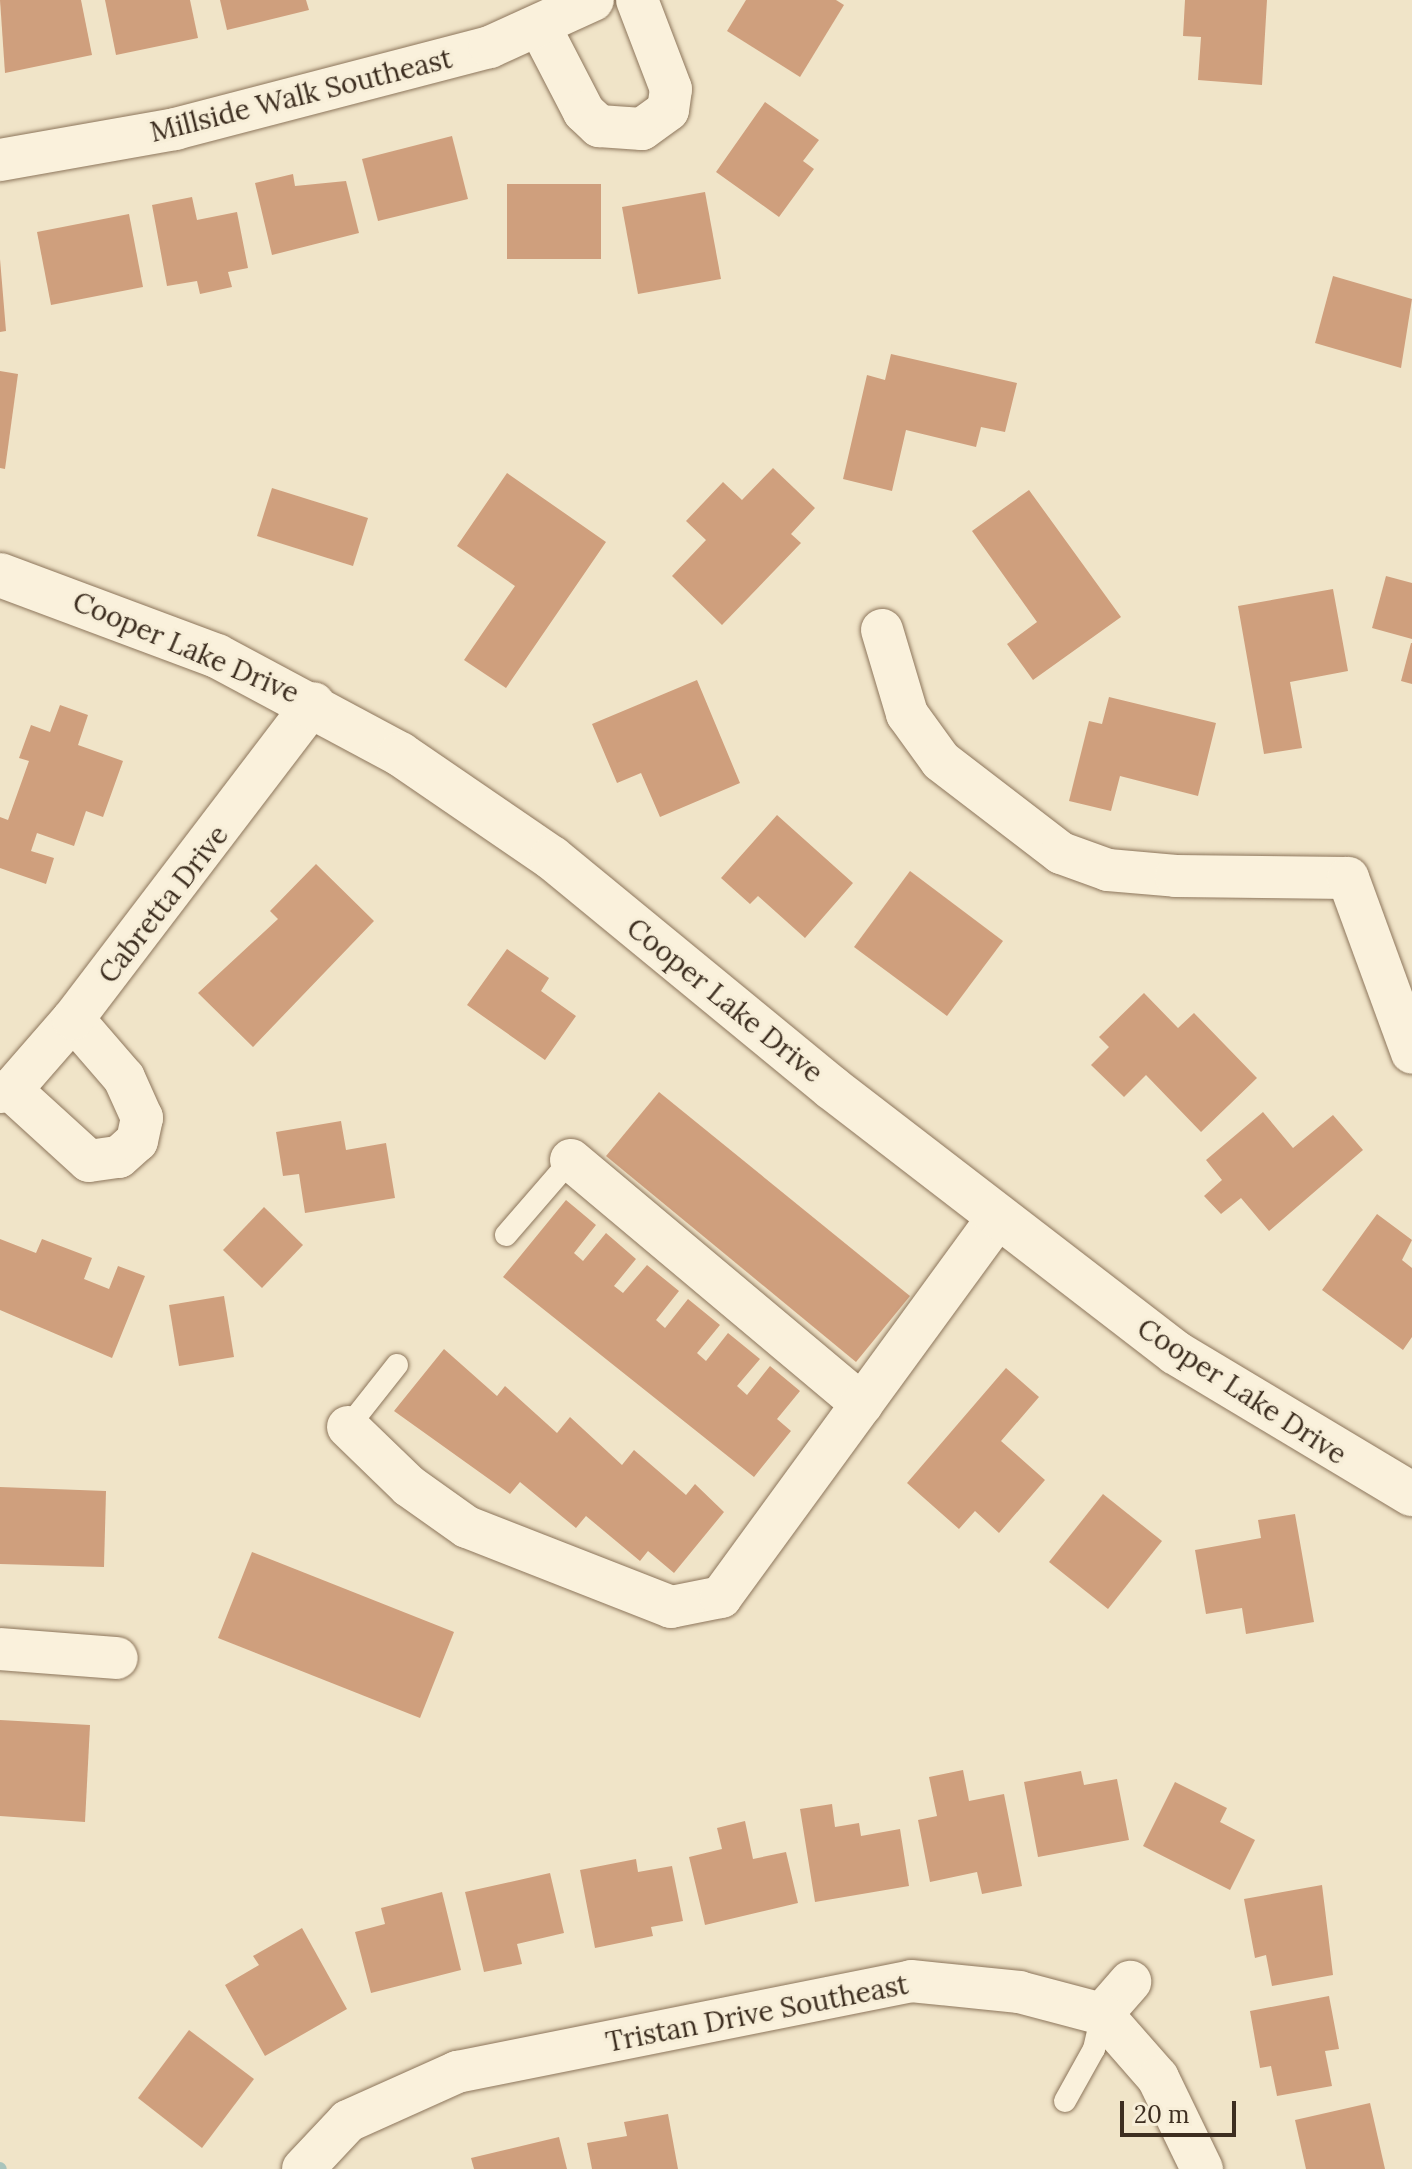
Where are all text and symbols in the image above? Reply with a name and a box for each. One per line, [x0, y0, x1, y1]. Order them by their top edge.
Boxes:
street label: Millside Walk Southeast [146, 41, 456, 149]
street label: Cooper Lake Drive [68, 584, 304, 710]
street label: Cabretta Drive [91, 818, 235, 990]
street label: Cooper Lake Drive [620, 911, 830, 1089]
street label: Cooper Lake Drive [1131, 1311, 1353, 1471]
street label: Tristan Drive Southeast [603, 1967, 911, 2059]
scale bar [1124, 2085, 1240, 2135]
text: 20 m [1134, 2099, 1190, 2130]

